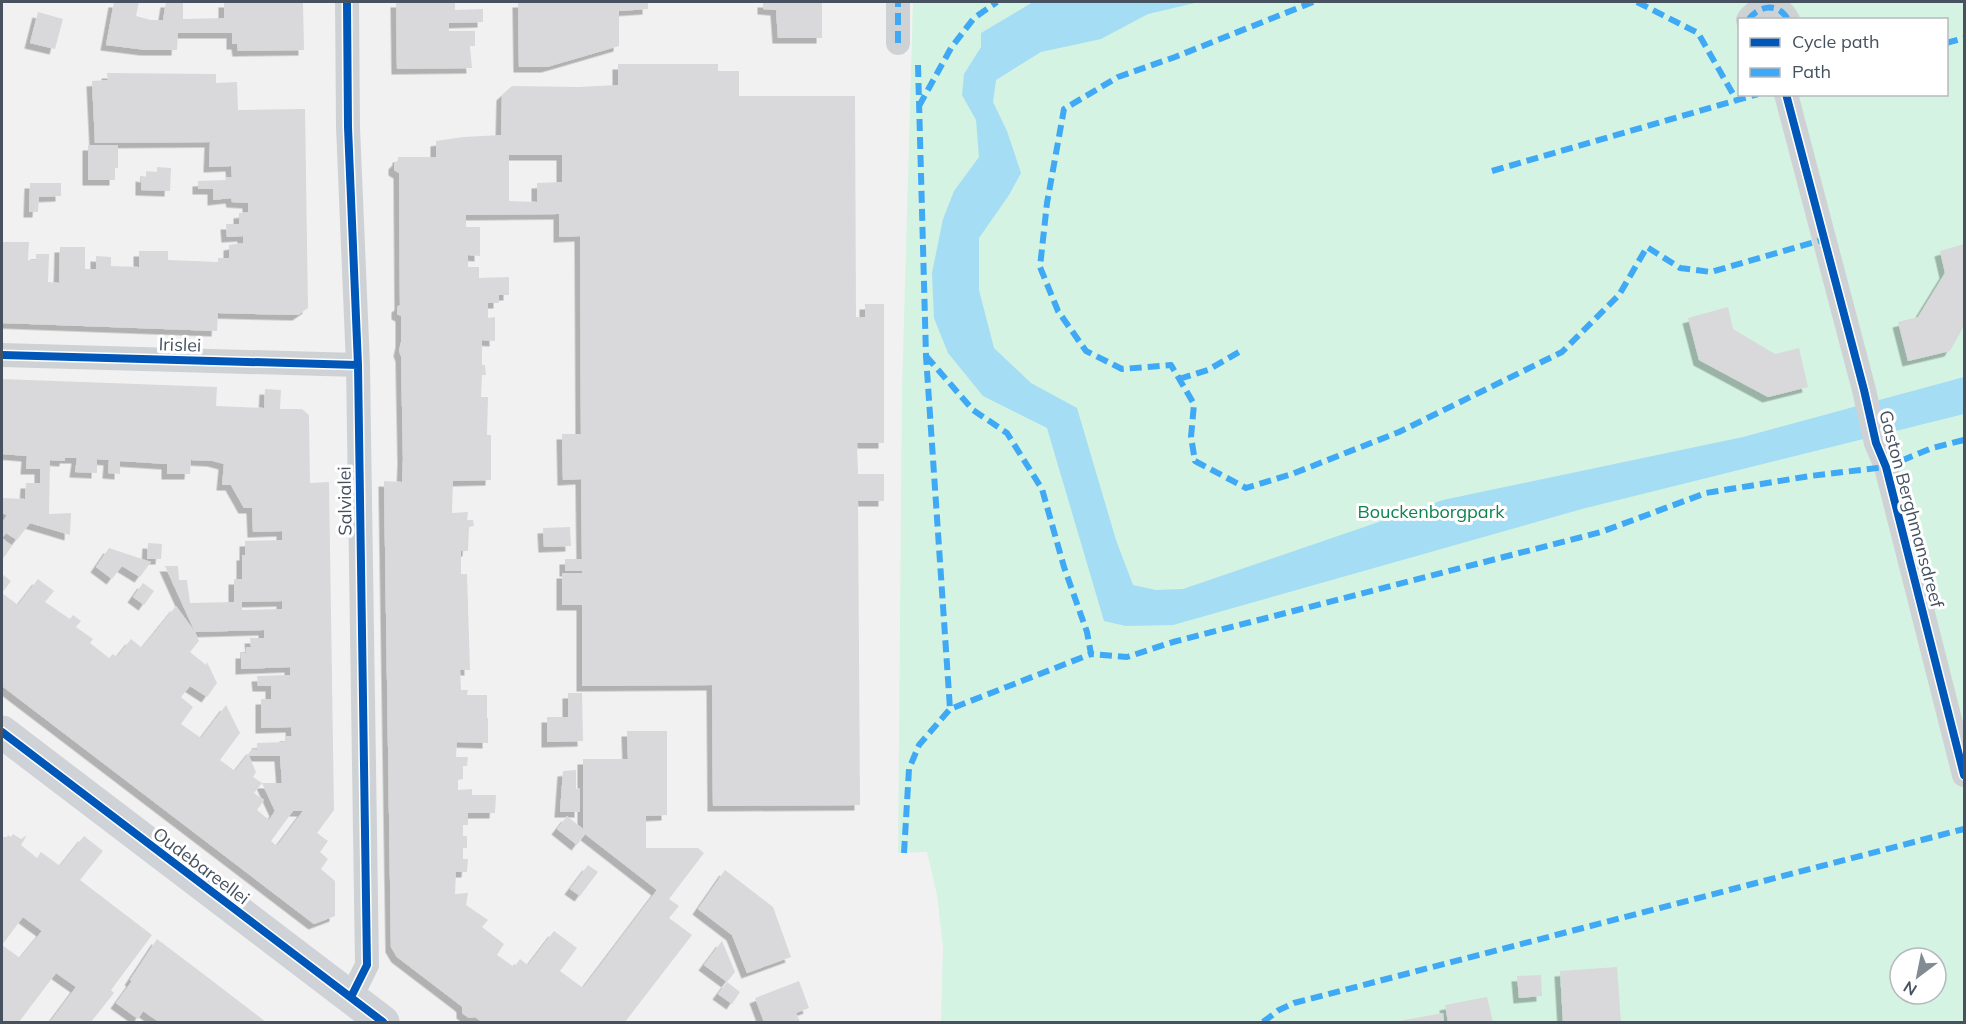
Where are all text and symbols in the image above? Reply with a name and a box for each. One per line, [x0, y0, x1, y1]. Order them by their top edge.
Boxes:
legend [1738, 18, 1948, 96]
text: Cycle path [1792, 30, 1879, 53]
text: Path [1792, 60, 1831, 83]
street label: Irislei [158, 332, 202, 357]
street label: Gaston Berghmansdreef [1874, 408, 1949, 611]
street label: Salvialei [332, 466, 357, 536]
park label: Bouckenborgpark [1358, 500, 1505, 523]
street label: Oudebareellei [148, 822, 254, 909]
north arrow [1888, 946, 1948, 1006]
text: N [1900, 977, 1920, 1000]

